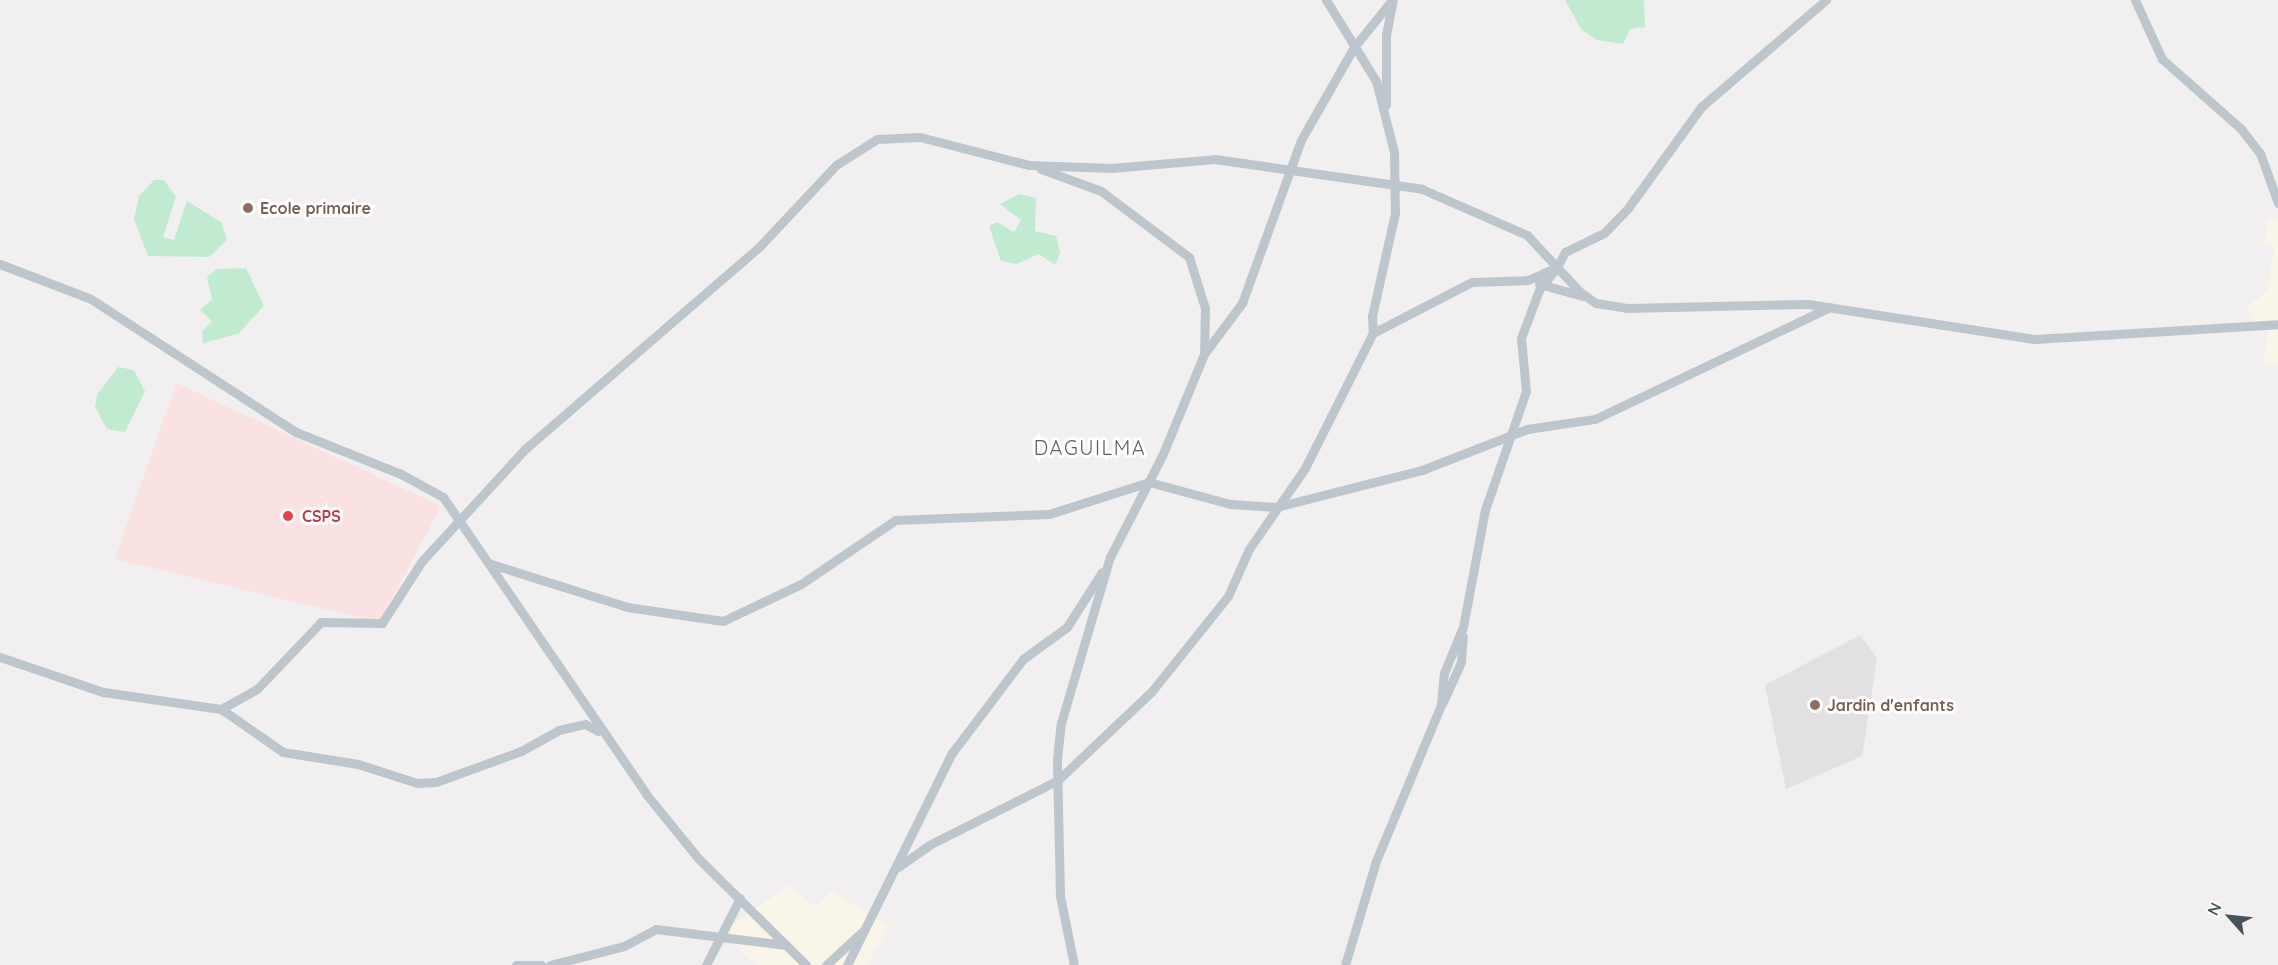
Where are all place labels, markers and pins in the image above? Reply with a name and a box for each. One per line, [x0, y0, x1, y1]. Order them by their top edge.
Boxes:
place label: Ecole primaire [260, 198, 371, 218]
marker: Ecole primaire [241, 201, 255, 215]
place label: CSPS [302, 506, 341, 526]
marker: CSPS [279, 507, 297, 525]
place label: Jardin d'enfants [1827, 695, 1954, 715]
marker: Jardin d'enfants [1808, 698, 1822, 712]

